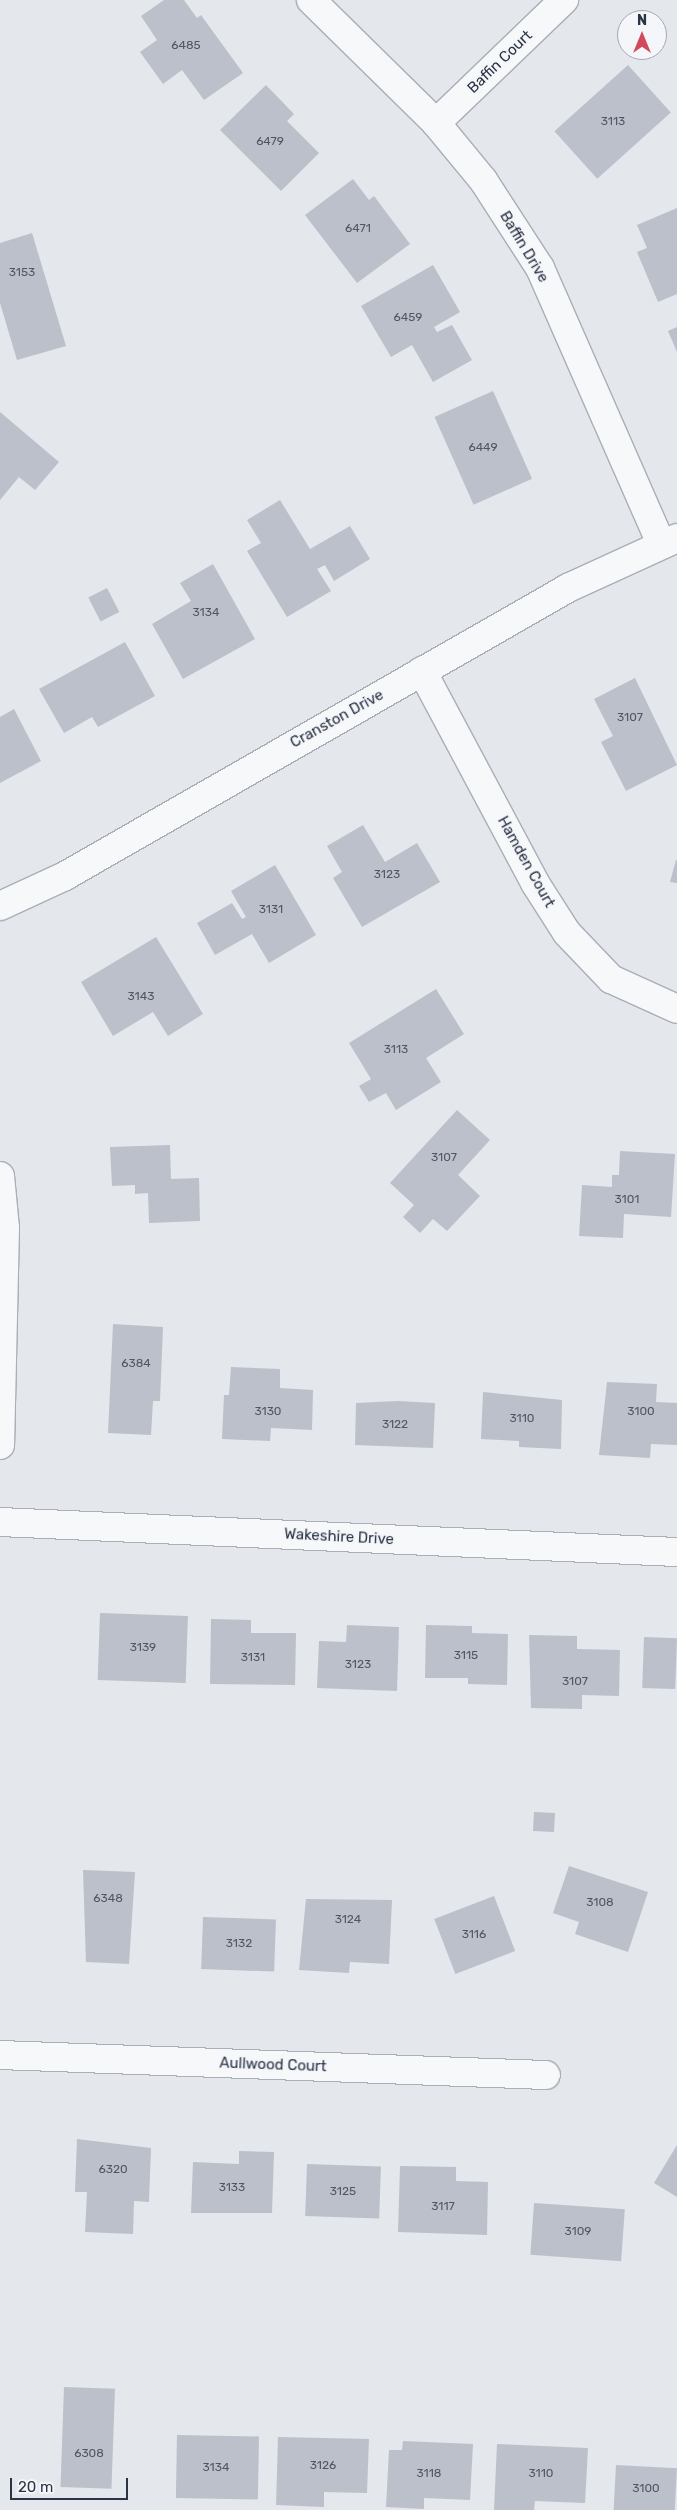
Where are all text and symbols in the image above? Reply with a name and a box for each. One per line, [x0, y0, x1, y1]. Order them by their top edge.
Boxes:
north arrow [617, 10, 667, 60]
text: N [637, 12, 647, 29]
street label: Baffin Court [464, 27, 536, 97]
house number: 6485 [171, 39, 201, 53]
house number: 3113 [601, 115, 625, 129]
house number: 6479 [256, 135, 284, 149]
street label: Baffin Drive [496, 208, 552, 286]
house number: 6471 [345, 222, 371, 236]
house number: 3153 [9, 266, 35, 280]
house number: 6459 [394, 311, 422, 325]
house number: 6449 [468, 441, 498, 455]
house number: 3134 [193, 606, 219, 620]
street label: Cranston Drive [287, 686, 387, 752]
house number: 3107 [617, 711, 643, 725]
street label: Hamden Court [493, 813, 559, 911]
house number: 3123 [374, 868, 400, 882]
house number: 3131 [259, 903, 283, 917]
house number: 3143 [128, 990, 154, 1004]
house number: 3113 [384, 1043, 408, 1057]
house number: 3107 [431, 1151, 457, 1165]
house number: 3101 [615, 1193, 639, 1207]
house number: 6384 [121, 1357, 151, 1371]
house number: 3130 [255, 1405, 281, 1419]
house number: 3100 [627, 1405, 655, 1419]
house number: 3110 [510, 1412, 534, 1426]
house number: 3122 [382, 1418, 408, 1432]
street label: Wakeshire Drive [284, 1525, 394, 1549]
house number: 3139 [130, 1641, 156, 1655]
house number: 3115 [454, 1649, 478, 1663]
house number: 3131 [241, 1651, 265, 1665]
house number: 3123 [345, 1658, 371, 1672]
house number: 3107 [562, 1675, 588, 1689]
house number: 6348 [93, 1892, 123, 1906]
house number: 3108 [586, 1896, 614, 1910]
house number: 3124 [335, 1913, 361, 1927]
house number: 3116 [462, 1928, 486, 1942]
house number: 3132 [226, 1937, 252, 1951]
street label: Aullwood Court [219, 2054, 327, 2076]
house number: 6320 [98, 2163, 128, 2177]
house number: 3133 [219, 2181, 245, 2195]
house number: 3125 [330, 2185, 356, 2199]
house number: 3117 [431, 2200, 455, 2214]
house number: 3109 [565, 2225, 591, 2239]
house number: 6308 [74, 2447, 104, 2461]
house number: 3126 [310, 2459, 336, 2473]
house number: 3134 [203, 2461, 229, 2475]
house number: 3118 [417, 2467, 441, 2481]
house number: 3110 [529, 2467, 553, 2481]
scale bar [12, 2468, 130, 2500]
text: 20 m [18, 2478, 53, 2496]
house number: 3100 [632, 2482, 660, 2496]

